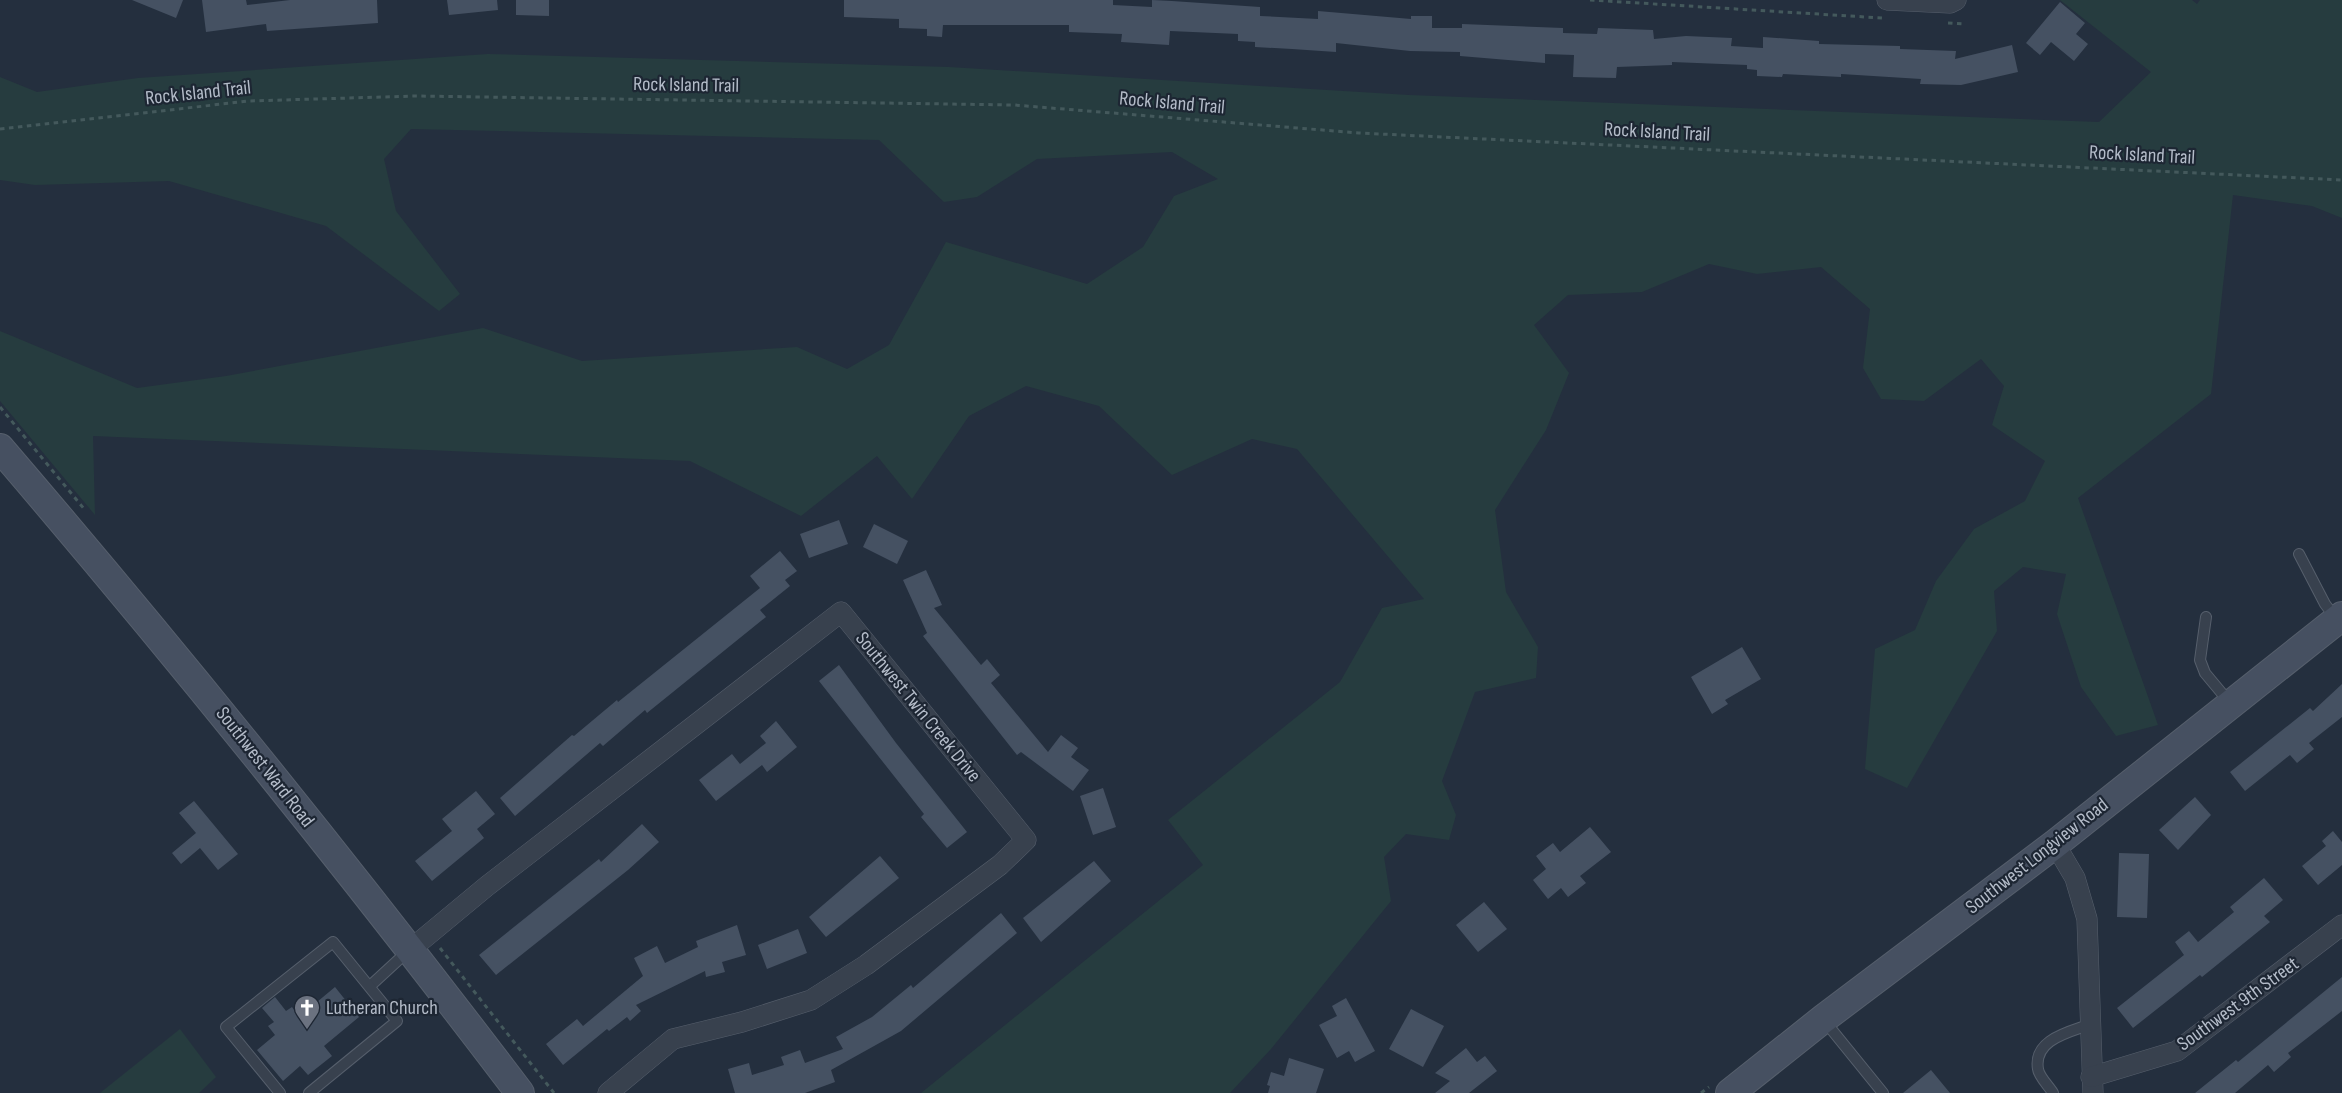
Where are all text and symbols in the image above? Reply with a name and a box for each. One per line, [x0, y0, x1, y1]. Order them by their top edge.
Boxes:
street label: Rock Island Trail [633, 72, 739, 98]
street label: Rock Island Trail [144, 76, 252, 110]
street label: Rock Island Trail [1118, 86, 1226, 120]
street label: Rock Island Trail [1603, 117, 1711, 147]
street label: Rock Island Trail [2088, 140, 2196, 170]
street label: Southwest Twin Creek Drive [850, 627, 986, 787]
street label: Southwest Ward Road [211, 702, 319, 832]
street label: Southwest Longview Road [1961, 793, 2113, 919]
street label: Southwest 9th Street [2172, 952, 2304, 1056]
church icon: Lutheran Church [292, 993, 322, 1031]
place label: Lutheran Church [326, 996, 438, 1020]

